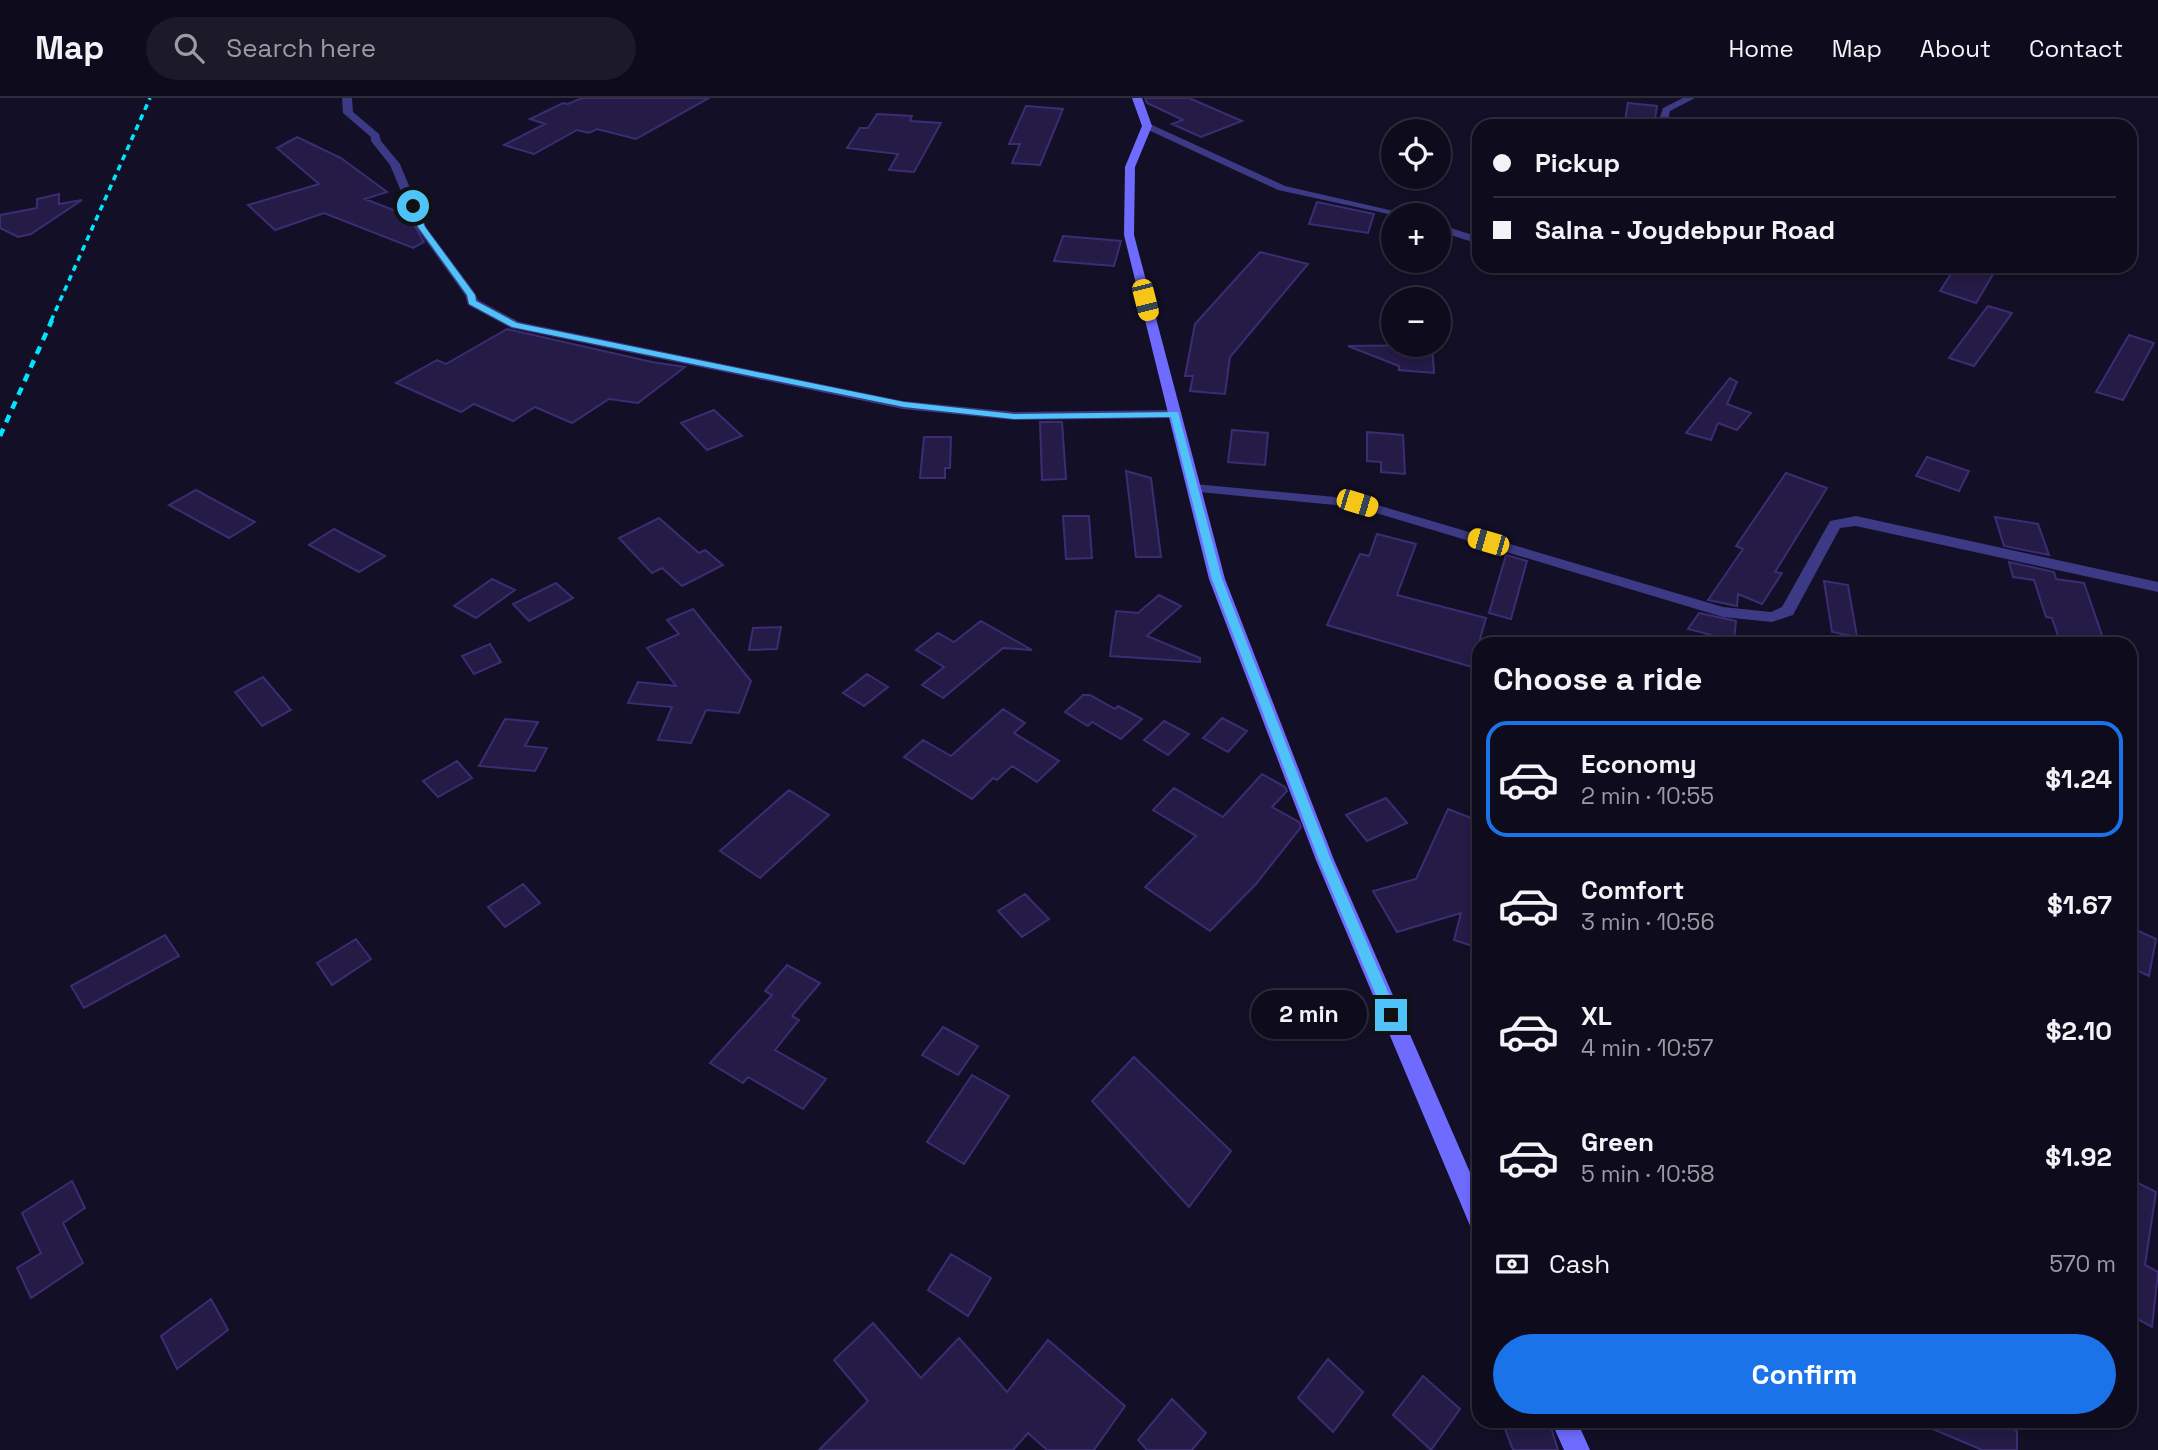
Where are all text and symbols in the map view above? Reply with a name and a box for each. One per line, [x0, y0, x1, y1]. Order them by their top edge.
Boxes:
search box [146, 17, 636, 80]
text: Map [35, 27, 104, 69]
icon: search [170, 29, 208, 67]
text: Search here [226, 31, 376, 65]
text: Home [1728, 33, 1794, 64]
text: Map [1832, 33, 1882, 64]
text: About [1920, 33, 1991, 64]
text: Contact [2029, 33, 2123, 64]
map controls [1381, 119, 1451, 357]
button: locate [1381, 119, 1451, 189]
text: Pickup [1535, 146, 1620, 180]
route start [397, 190, 429, 222]
button: + [1381, 203, 1451, 273]
text: Salna - Joydebpur Road [1535, 213, 1835, 247]
car [1130, 277, 1161, 323]
button: − [1381, 287, 1451, 357]
car [1334, 487, 1381, 519]
car [1465, 526, 1512, 558]
text: Choose a ride [1493, 659, 1703, 699]
text: Economy [1581, 747, 1697, 781]
icon: car [1497, 748, 1560, 811]
text: $1.24 [2045, 762, 2112, 796]
text: 2 min · 10:55 [1581, 781, 1714, 811]
text: Comfort [1581, 873, 1684, 907]
icon: car [1497, 874, 1560, 937]
text: $1.67 [2047, 888, 2112, 922]
text: 3 min · 10:56 [1581, 907, 1714, 937]
callout: 2 min [1251, 990, 1366, 1040]
text: 2 min [1279, 999, 1339, 1029]
route end [1375, 999, 1407, 1031]
text: XL [1581, 999, 1612, 1033]
icon: car [1497, 1000, 1560, 1063]
text: $2.10 [2046, 1014, 2112, 1048]
text: 4 min · 10:57 [1581, 1033, 1714, 1063]
text: Green [1581, 1125, 1654, 1159]
icon: car [1497, 1126, 1560, 1189]
text: $1.92 [2045, 1140, 2112, 1174]
text: 5 min · 10:58 [1581, 1159, 1715, 1189]
icon: cash [1493, 1245, 1531, 1283]
text: Cash [1549, 1247, 1610, 1281]
text: 570 m [2049, 1249, 2116, 1279]
button: Confirm [1493, 1334, 2116, 1414]

